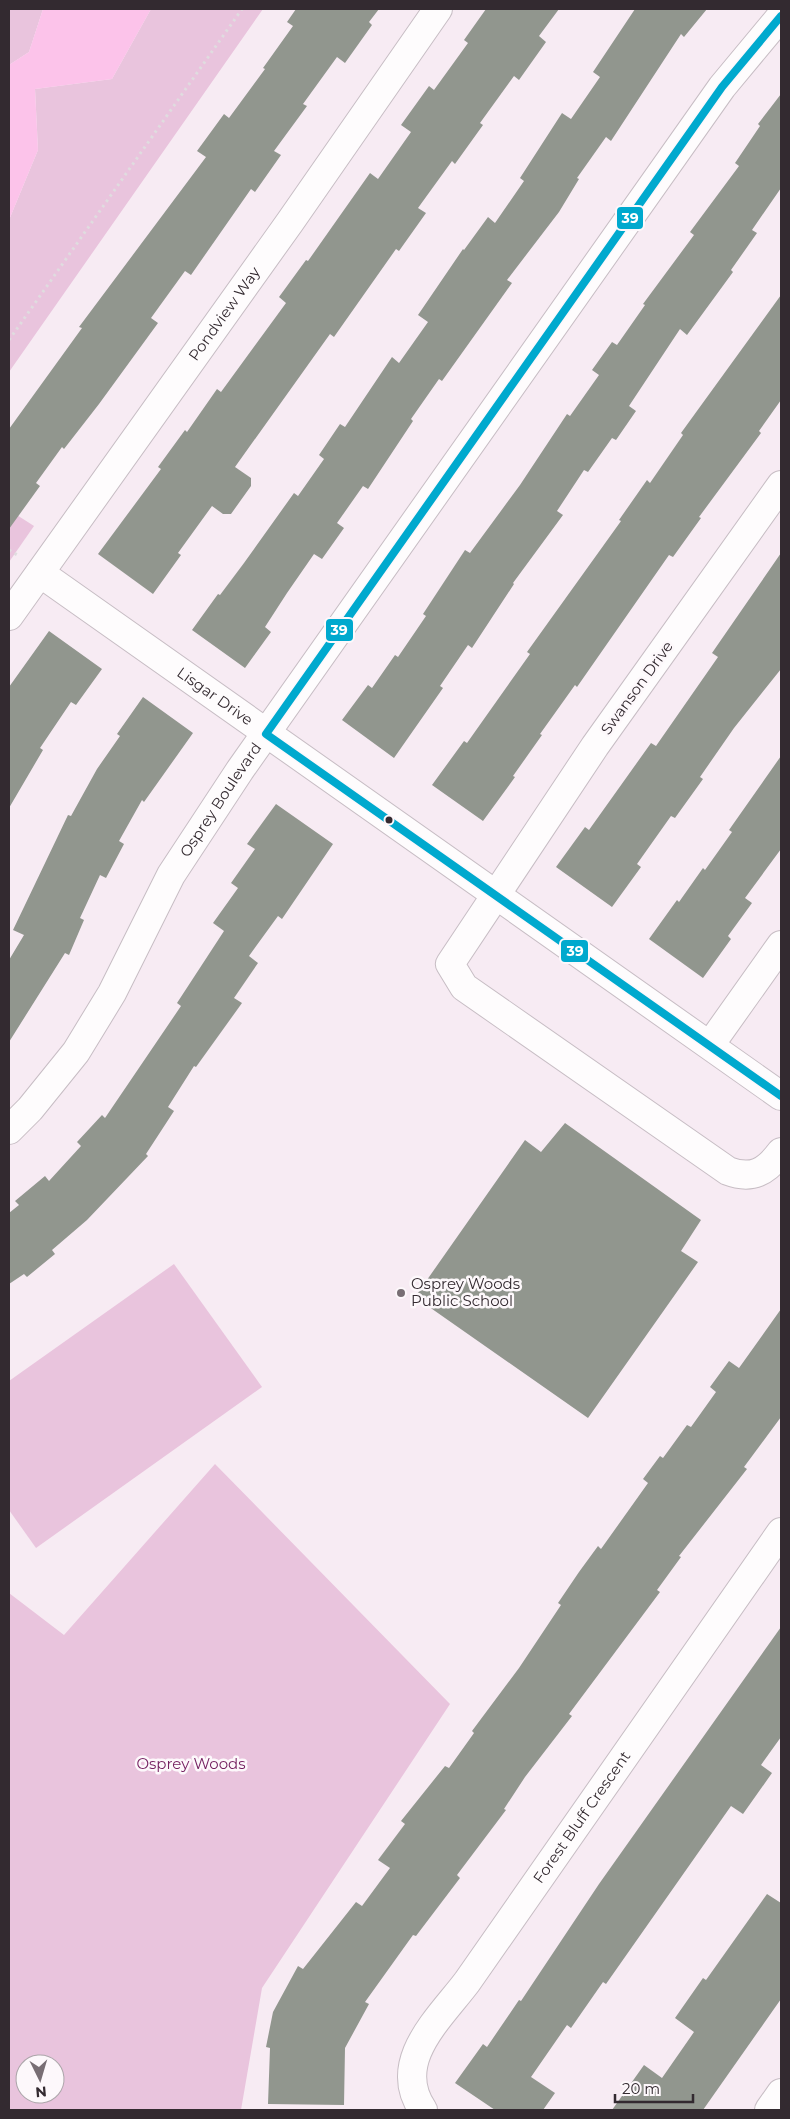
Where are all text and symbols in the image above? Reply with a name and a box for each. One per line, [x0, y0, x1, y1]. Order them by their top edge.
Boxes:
line badge: 39 [616, 206, 644, 230]
text: 39 [620, 209, 639, 227]
street label: Pondview Way [184, 262, 264, 364]
line badge: 39 [325, 618, 354, 642]
text: 39 [329, 621, 348, 639]
street label: Swanson Drive [596, 637, 677, 738]
street label: Lisgar Drive [173, 663, 257, 729]
street label: Osprey Boulevard [175, 739, 265, 860]
unlabelled marker [384, 815, 394, 825]
line badge: 39 [560, 939, 589, 963]
text: 39 [565, 942, 584, 960]
place label: Osprey Woods Public School [411, 1274, 520, 1310]
marker: Osprey Woods Public School [395, 1287, 407, 1299]
street label: Forest Bluff Crescent [529, 1747, 634, 1887]
park label: Osprey Woods [136, 1754, 246, 1773]
north arrow [15, 2054, 65, 2104]
scale bar [615, 2072, 692, 2104]
text: 20 m [622, 2079, 660, 2098]
text: N [35, 2082, 48, 2101]

